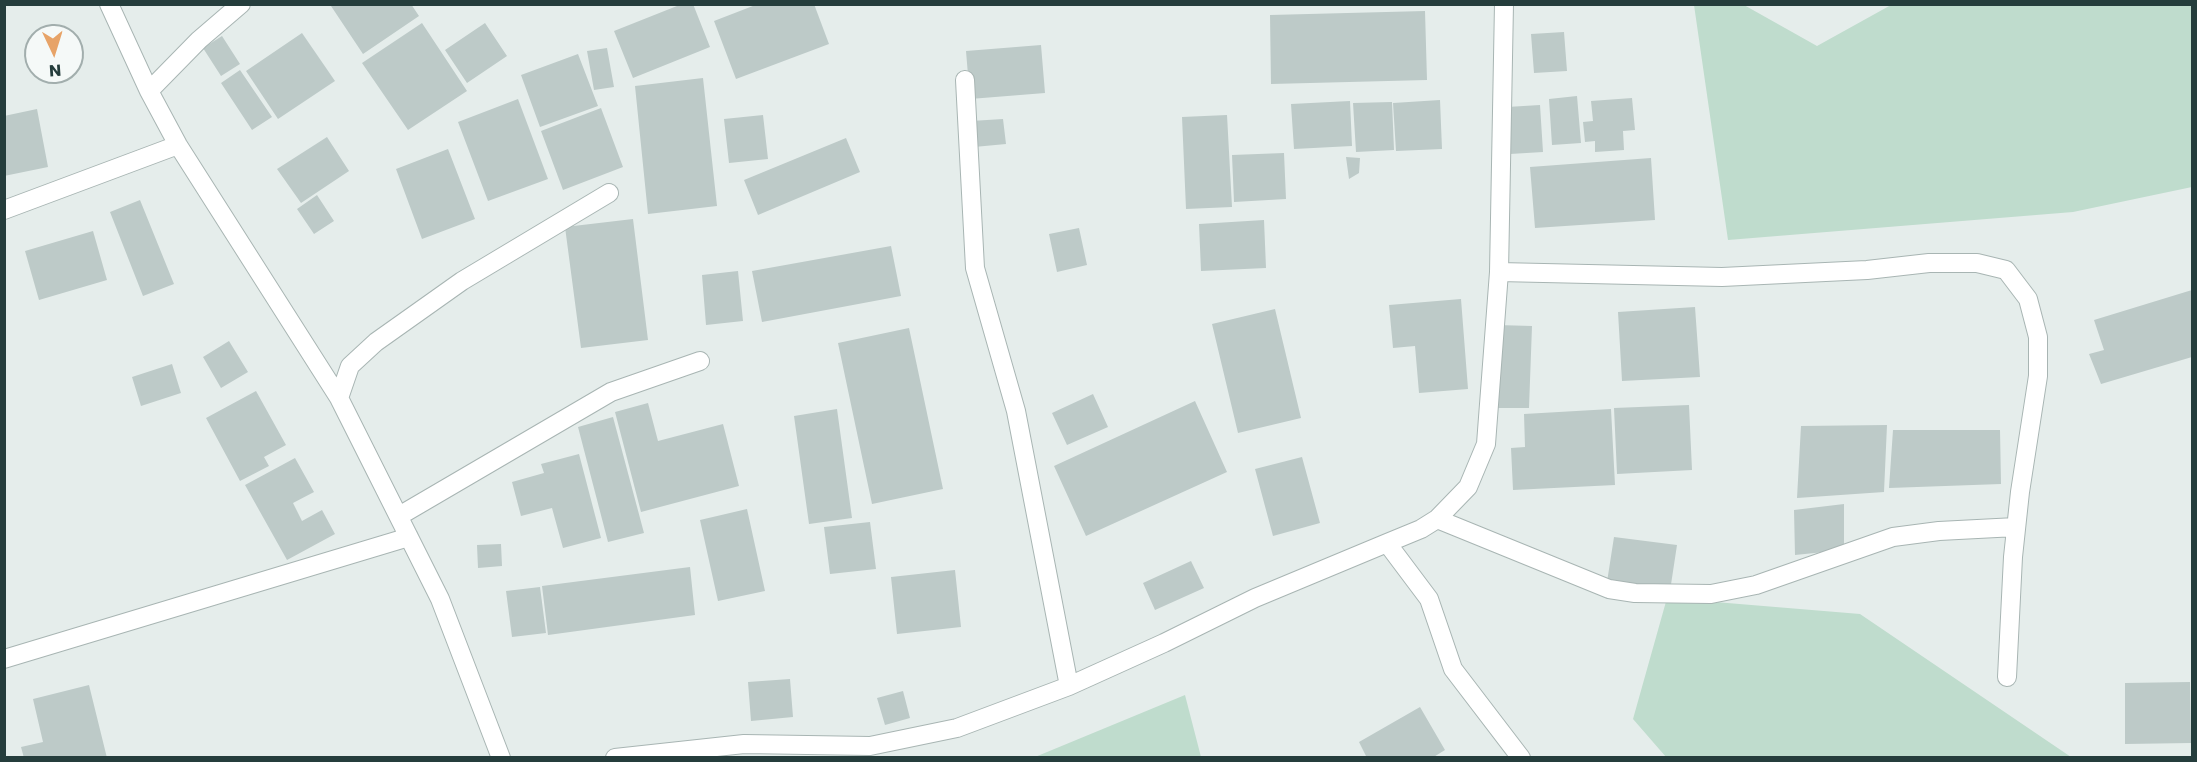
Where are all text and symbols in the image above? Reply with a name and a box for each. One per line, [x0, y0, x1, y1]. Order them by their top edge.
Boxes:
north arrow [24, 24, 84, 84]
text: N [48, 59, 62, 82]

